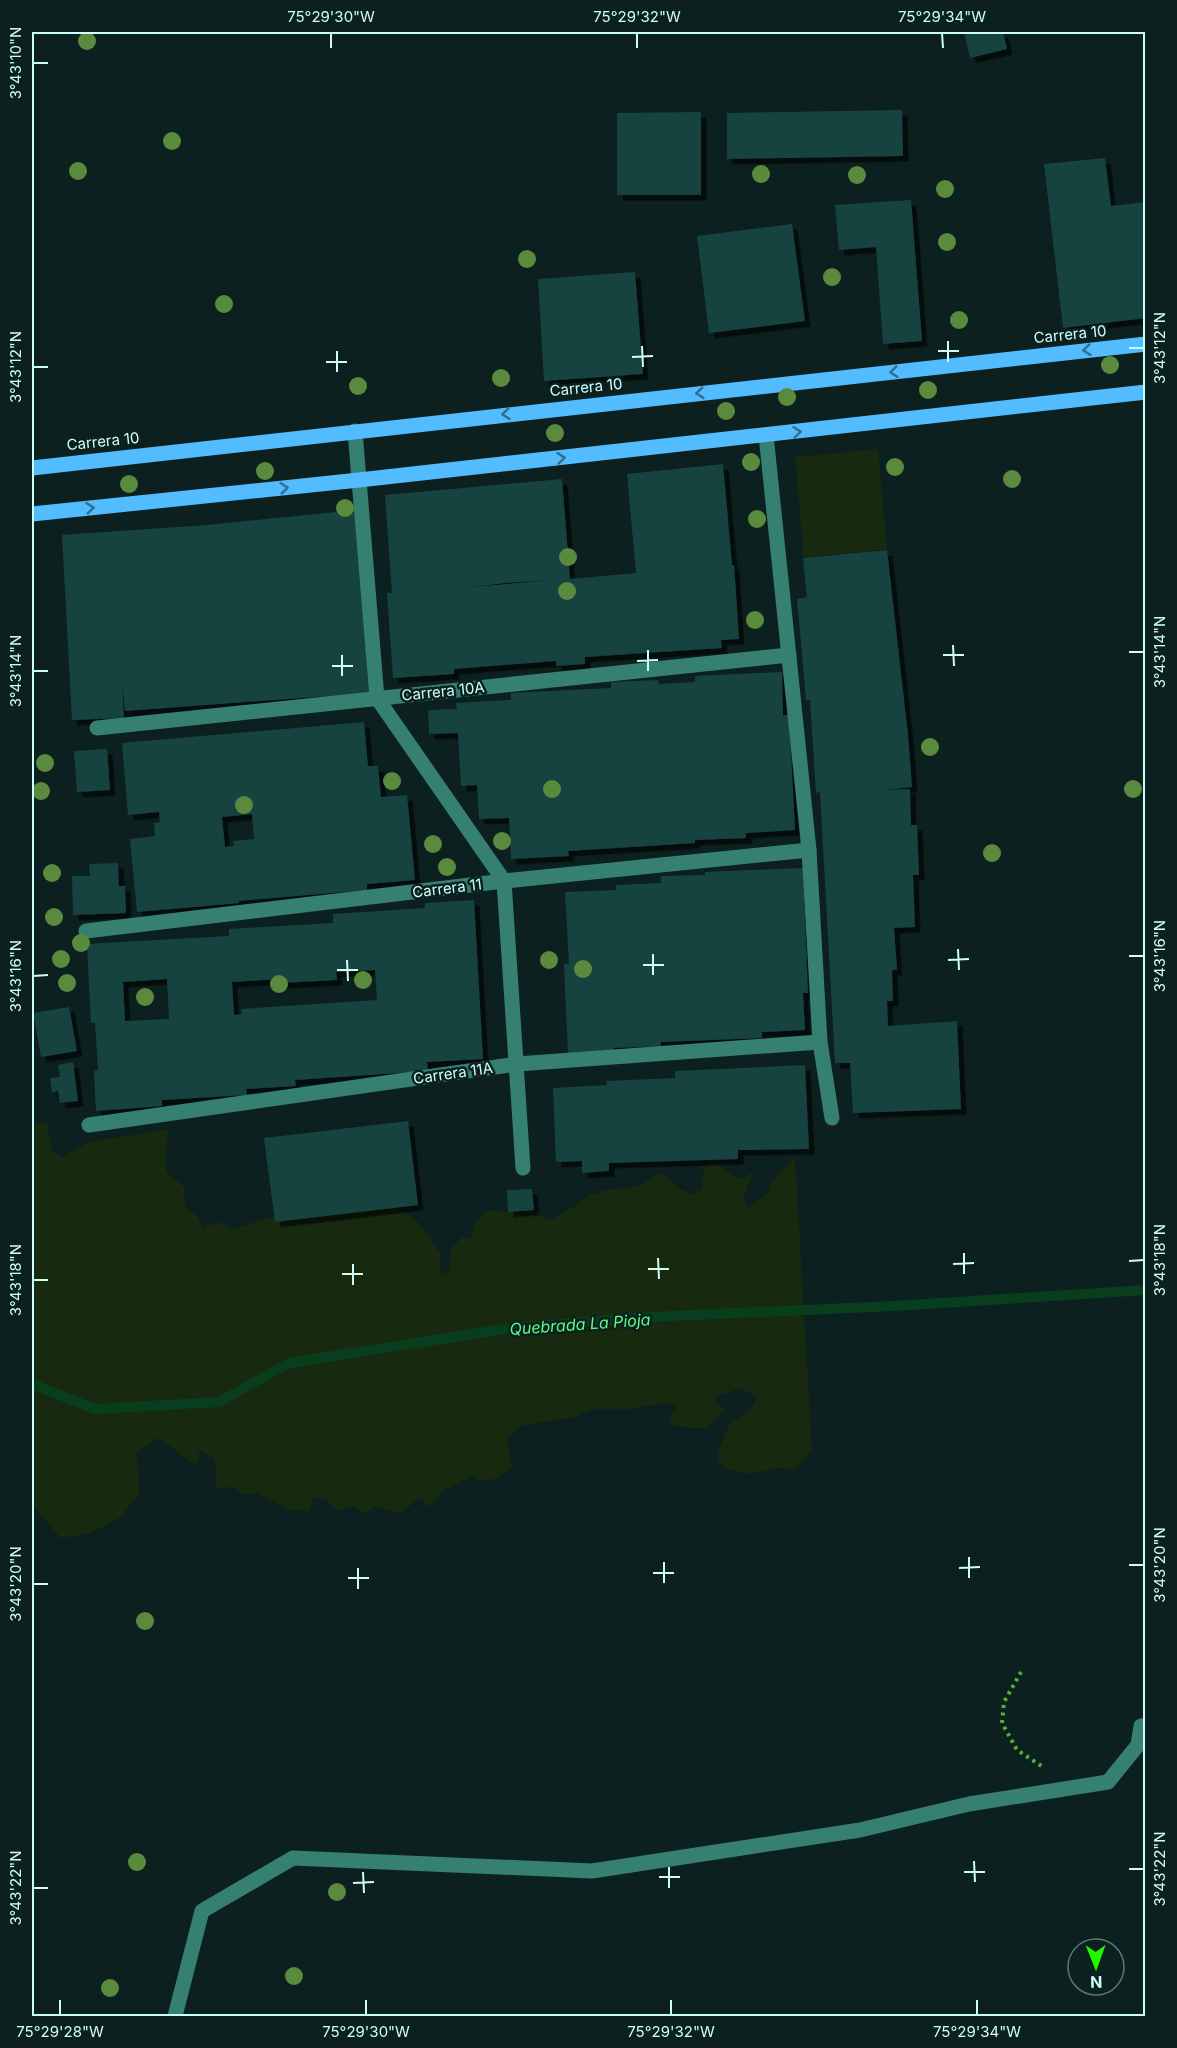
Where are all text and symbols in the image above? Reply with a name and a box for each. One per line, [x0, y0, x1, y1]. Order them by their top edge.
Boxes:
text: 75°29'30"W [287, 7, 375, 26]
text: 75°29'32"W [593, 7, 681, 26]
text: 75°29'34"W [898, 7, 986, 26]
text: 3°43'10"N [6, 27, 25, 99]
text: 3°43'12"N [1150, 312, 1169, 384]
street label: Carrera 10 [1033, 321, 1107, 347]
text: 3°43'12"N [6, 331, 25, 403]
one-way arrow [1083, 343, 1092, 356]
one-way arrow [889, 365, 898, 378]
street label: Carrera 10 [549, 374, 623, 400]
one-way arrow [695, 386, 704, 399]
one-way arrow [501, 408, 510, 420]
one-way arrow [792, 426, 801, 439]
street label: Carrera 10 [66, 428, 140, 454]
one-way arrow [556, 452, 566, 465]
one-way arrow [279, 482, 288, 494]
one-way arrow [85, 502, 94, 515]
text: 3°43'14"N [1150, 616, 1169, 688]
text: 3°43'14"N [6, 635, 25, 707]
street label: Carrera 10A [400, 677, 486, 705]
street label: Carrera 11 [411, 874, 483, 902]
text: 3°43'16"N [1150, 920, 1169, 992]
text: 3°43'16"N [6, 940, 25, 1012]
street label: Carrera 11A [412, 1058, 494, 1088]
text: 3°43'18"N [1150, 1224, 1169, 1296]
text: 3°43'18"N [6, 1244, 25, 1316]
water label: Quebrada La Pioja [509, 1309, 651, 1339]
text: 3°43'20"N [1150, 1527, 1169, 1603]
text: 3°43'20"N [6, 1546, 25, 1622]
text: 3°43'22"N [1150, 1831, 1169, 1907]
text: 3°43'22"N [6, 1850, 25, 1926]
north arrow [1066, 1937, 1126, 1997]
text: N [1090, 1972, 1103, 1992]
text: 75°29'28"W [16, 2022, 104, 2041]
text: 75°29'30"W [322, 2022, 410, 2041]
text: 75°29'32"W [627, 2022, 715, 2041]
text: 75°29'34"W [933, 2022, 1021, 2041]

